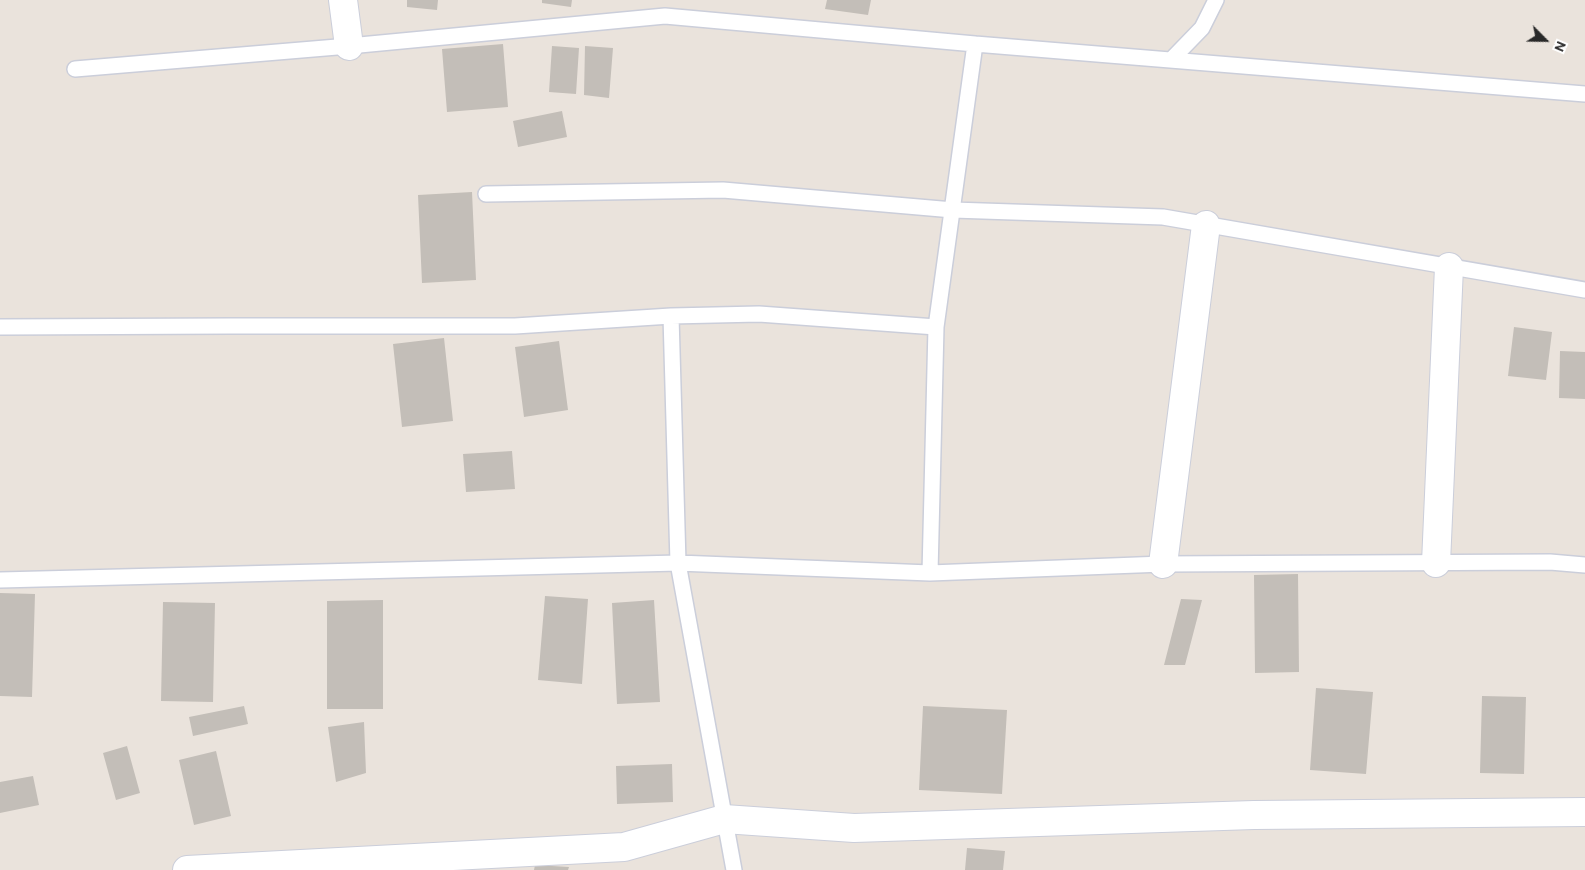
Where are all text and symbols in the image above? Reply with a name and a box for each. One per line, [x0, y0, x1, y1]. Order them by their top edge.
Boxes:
north arrow [1520, 15, 1570, 65]
text: N [1549, 38, 1569, 54]

